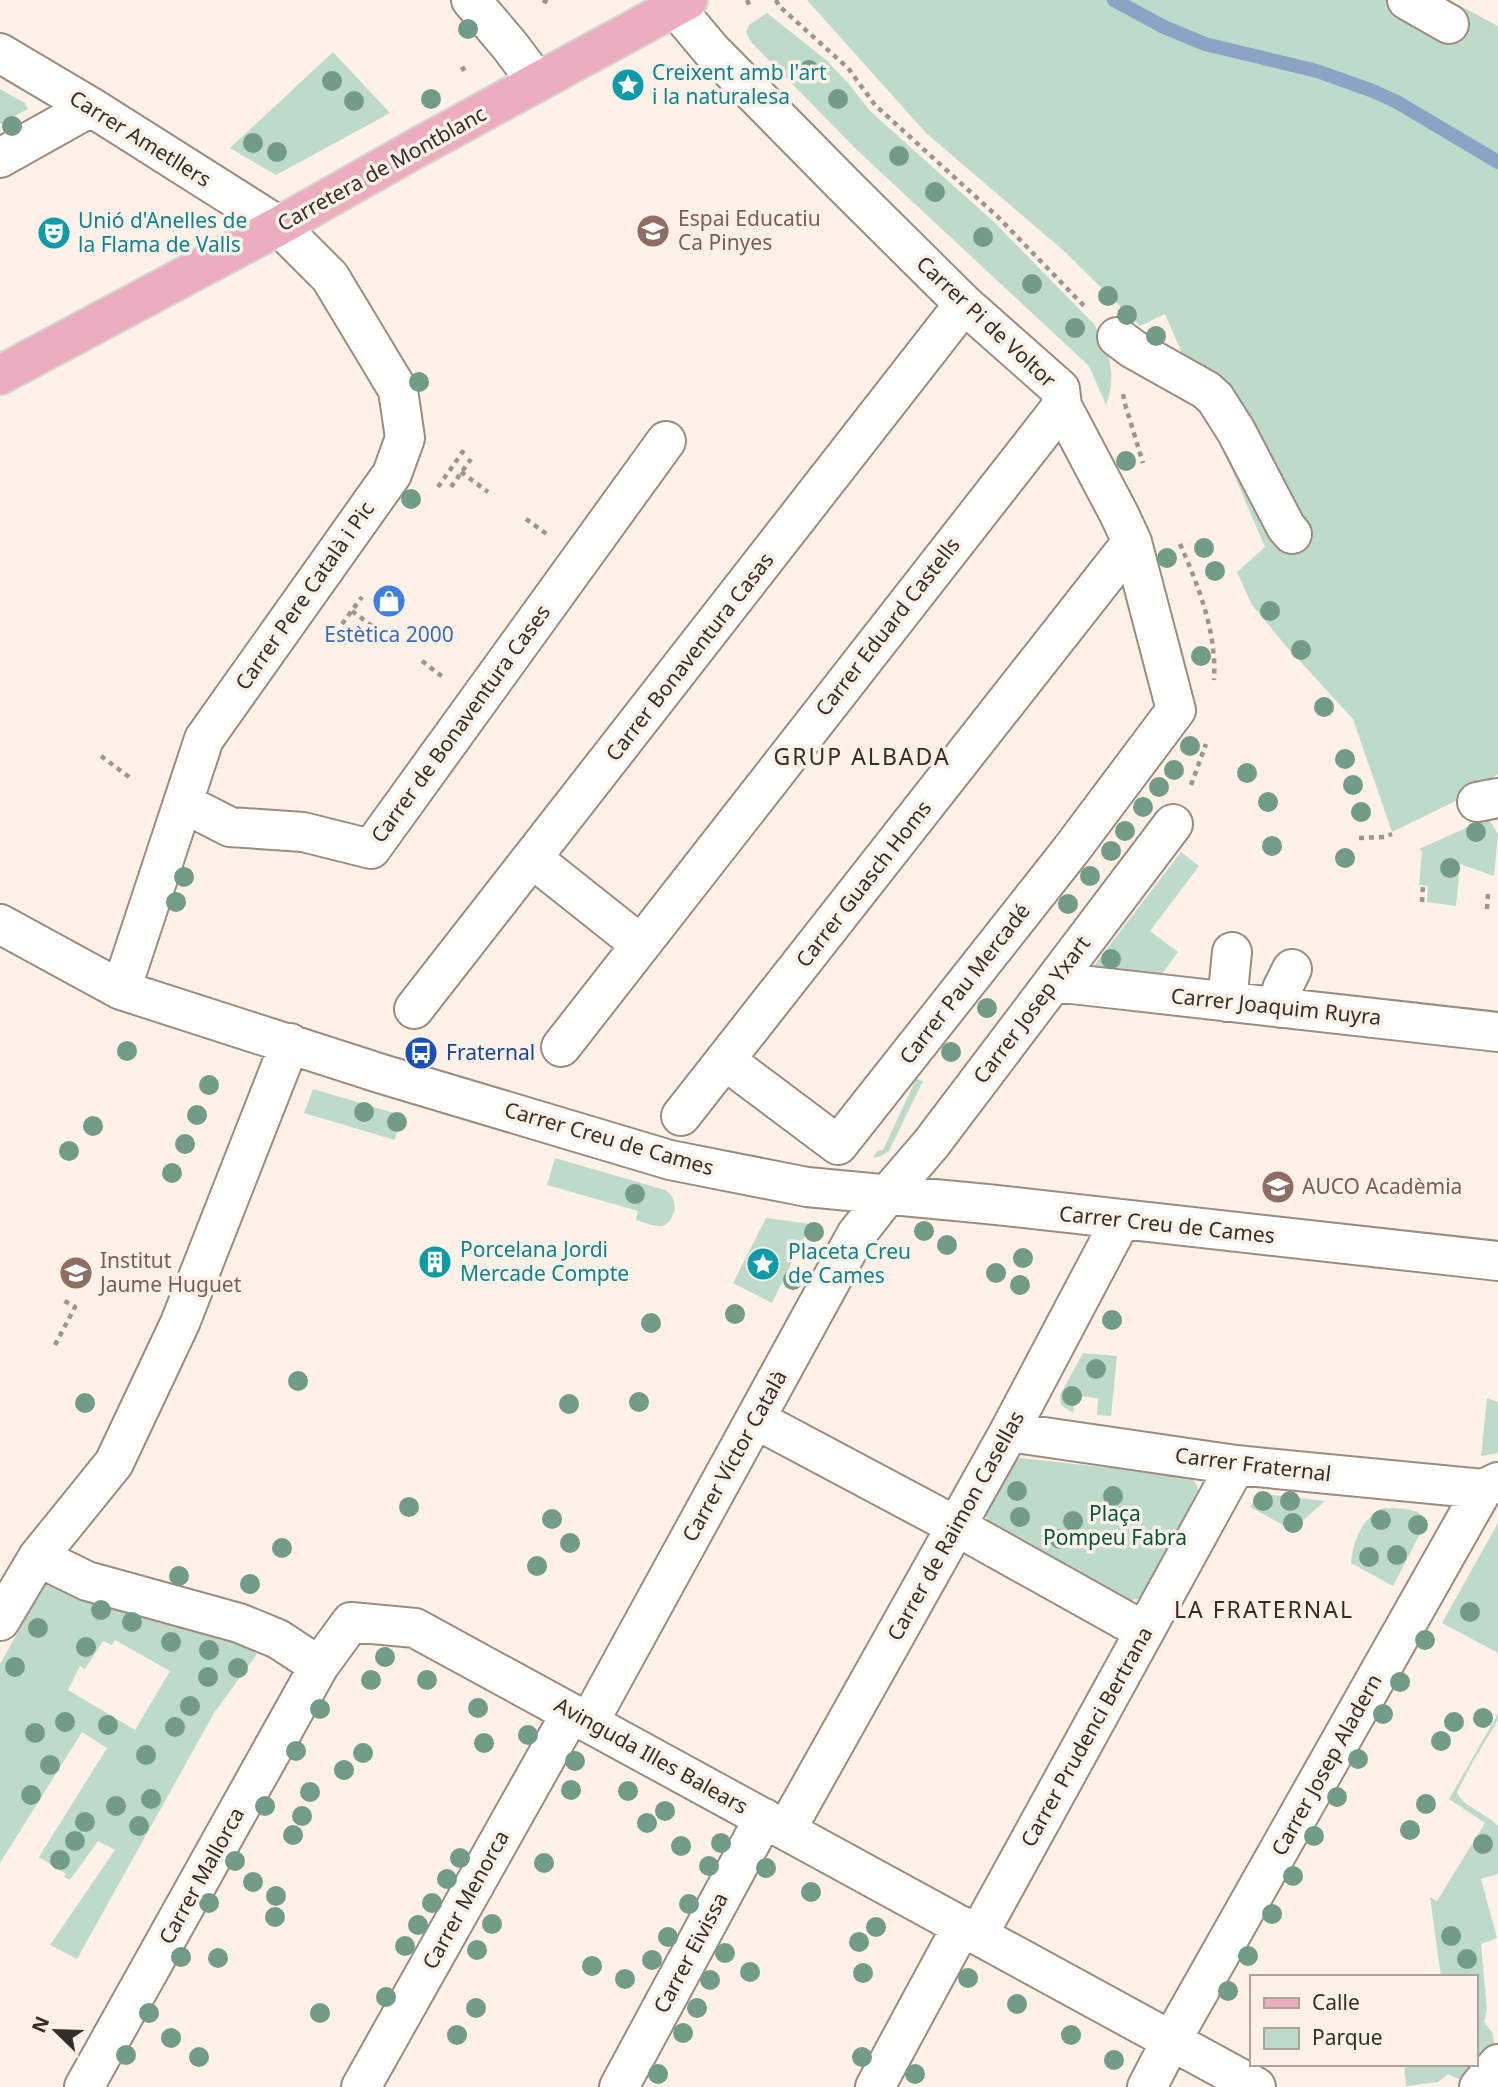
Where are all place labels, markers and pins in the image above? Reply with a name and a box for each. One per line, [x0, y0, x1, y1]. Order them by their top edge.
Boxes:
place label: Creixent amb l'art i la naturalesa [652, 58, 827, 110]
place icon: Creixent amb l'art i la naturalesa [609, 66, 647, 104]
place label: Espai Educatiu Ca Pinyes [678, 204, 821, 256]
place label: Unió d'Anelles de la Flama de Valls [78, 206, 247, 258]
school or university icon: Espai Educatiu Ca Pinyes [634, 212, 672, 250]
theatre icon: Unió d'Anelles de la Flama de Valls [35, 214, 73, 252]
shop icon: Estètica 2000 [370, 582, 408, 620]
place label: Estètica 2000 [324, 620, 454, 648]
bus stop icon: Fraternal [402, 1034, 440, 1072]
place label: Fraternal [446, 1038, 535, 1066]
school or university icon: AUCO Acadèmia [1259, 1168, 1297, 1206]
place label: AUCO Acadèmia [1302, 1172, 1462, 1200]
place label: Porcelana Jordi Mercade Compte [460, 1235, 629, 1287]
place label: Placeta Creu de Cames [788, 1237, 911, 1289]
building icon: Porcelana Jordi Mercade Compte [416, 1243, 454, 1281]
place icon: Placeta Creu de Cames [744, 1245, 782, 1283]
place label: Institut Jaume Huguet [98, 1246, 242, 1298]
school or university icon: Institut Jaume Huguet [57, 1254, 95, 1292]

